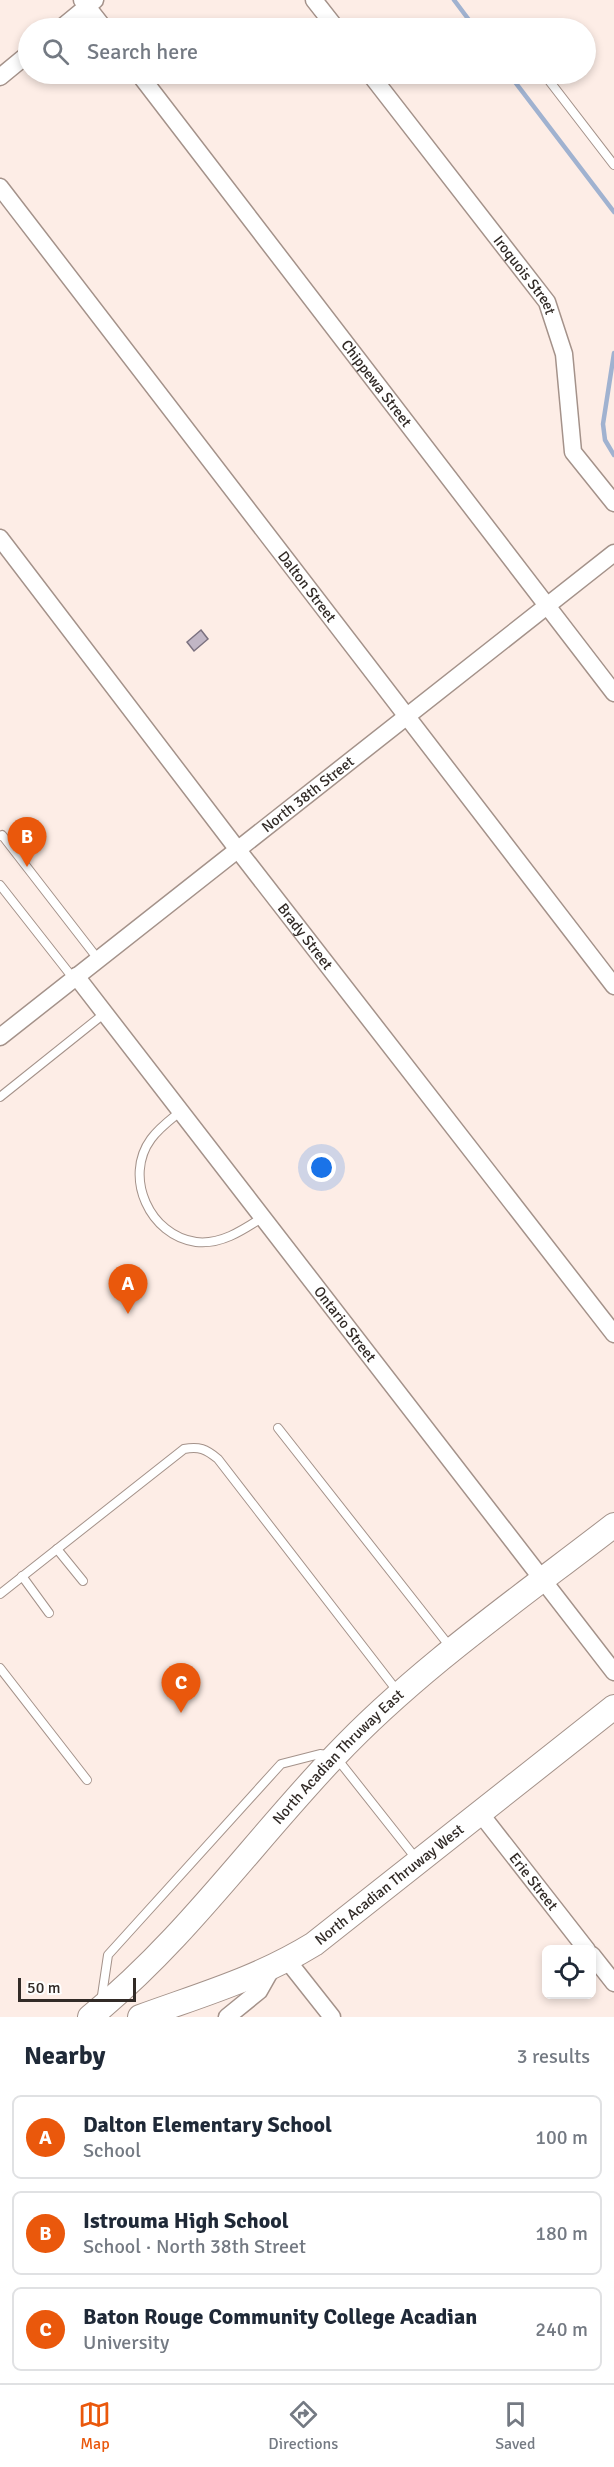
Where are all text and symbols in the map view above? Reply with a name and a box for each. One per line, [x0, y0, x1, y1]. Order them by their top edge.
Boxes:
search box [18, 18, 596, 84]
icon: search [39, 35, 72, 68]
text: Search here [87, 38, 198, 65]
street label: Iroquois Street [490, 232, 559, 317]
street label: Chippewa Street [337, 336, 416, 431]
street label: Dalton Street [274, 547, 340, 626]
street label: North 38th Street [258, 752, 358, 836]
pin: B [8, 818, 46, 867]
street label: Brady Street [274, 900, 337, 973]
your location [307, 1153, 336, 1182]
pin: A [108, 1264, 148, 1314]
street label: Ontario Street [310, 1283, 380, 1366]
pin: C [162, 1664, 201, 1713]
street label: North Acadian Thruway East [269, 1686, 407, 1828]
street label: North Acadian Thruway West [311, 1820, 467, 1949]
street label: Erie Street [505, 1849, 562, 1914]
map controls [542, 1945, 596, 1999]
button: locate [542, 1945, 596, 1999]
scale bar [18, 1975, 136, 2002]
text: 50 m [27, 1978, 61, 1998]
text: Nearby [24, 2040, 105, 2072]
text: 3 results [517, 2044, 590, 2069]
text: Dalton Elementary School [83, 2111, 332, 2138]
text: A [39, 2125, 52, 2150]
text: 100 m [535, 2125, 588, 2150]
text: School [83, 2138, 141, 2163]
text: Istrouma High School [83, 2207, 289, 2234]
text: B [39, 2221, 52, 2246]
text: 180 m [535, 2221, 588, 2246]
text: School · North 38th Street [83, 2234, 306, 2259]
text: Baton Rouge Community College Acadian [83, 2303, 477, 2330]
text: C [39, 2317, 52, 2342]
text: 240 m [535, 2317, 588, 2342]
text: University [83, 2330, 169, 2355]
tab: Map [78, 2398, 111, 2454]
tab: Directions [268, 2398, 338, 2454]
tab: Saved [495, 2398, 536, 2454]

